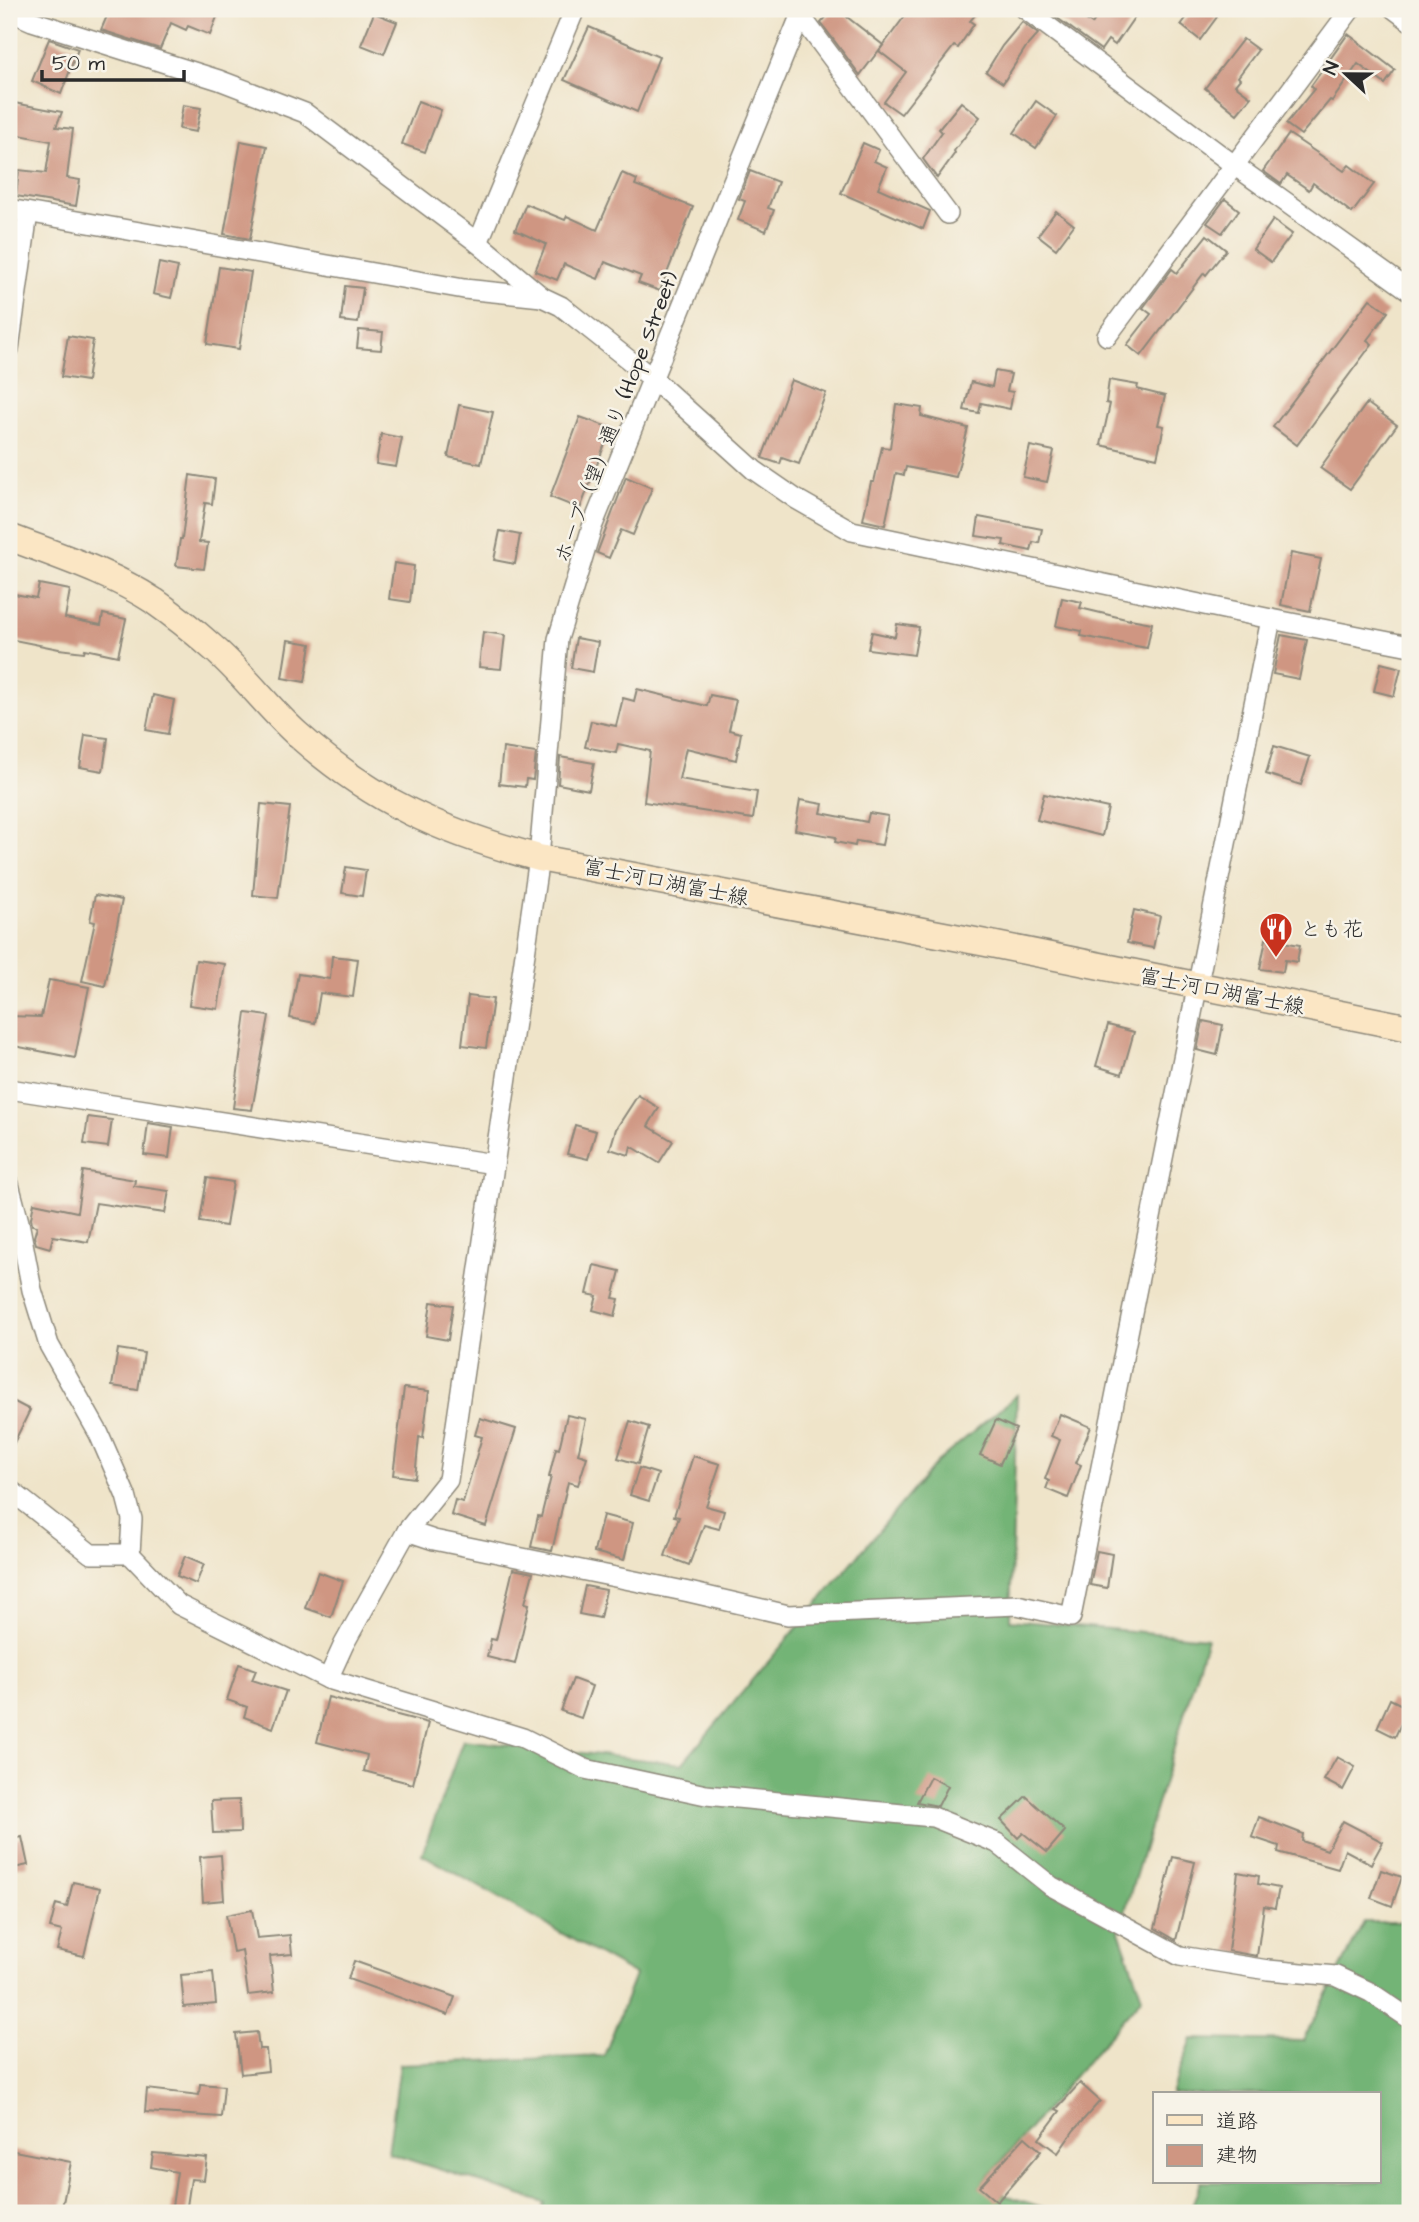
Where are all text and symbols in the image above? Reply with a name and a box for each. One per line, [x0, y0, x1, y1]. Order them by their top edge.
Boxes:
scale bar [42, 38, 184, 82]
north arrow [1310, 38, 1380, 108]
text: 50 m [52, 49, 106, 78]
text: N [1317, 58, 1346, 79]
street label: ホープ（望）通り (Hope Street) [547, 267, 686, 567]
street label: 富士河口湖富士線 [581, 852, 751, 913]
restaurant icon: とも花 [1257, 910, 1295, 959]
place label: とも花 [1300, 915, 1363, 944]
street label: 富士河口湖富士線 [1137, 961, 1307, 1022]
legend [1153, 2092, 1380, 2184]
text: 道路 [1216, 2107, 1258, 2136]
text: 建物 [1216, 2141, 1258, 2170]

